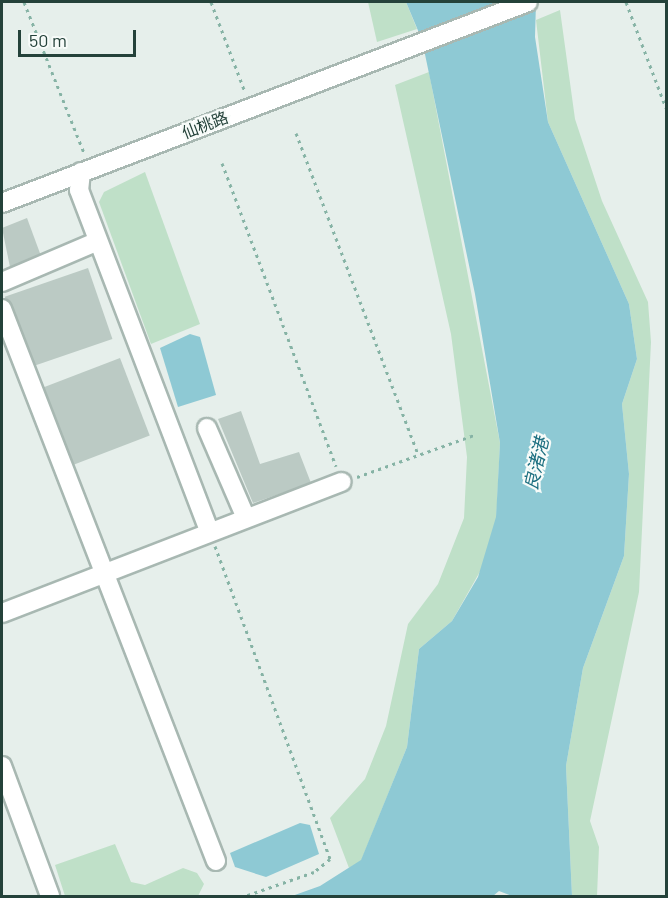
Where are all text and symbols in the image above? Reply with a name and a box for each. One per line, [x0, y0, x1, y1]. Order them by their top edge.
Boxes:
scale bar [21, 18, 140, 56]
text: 50 m [29, 29, 67, 51]
street label: 仙桃路 [179, 107, 231, 143]
water label: 良渚港 [519, 435, 553, 493]

